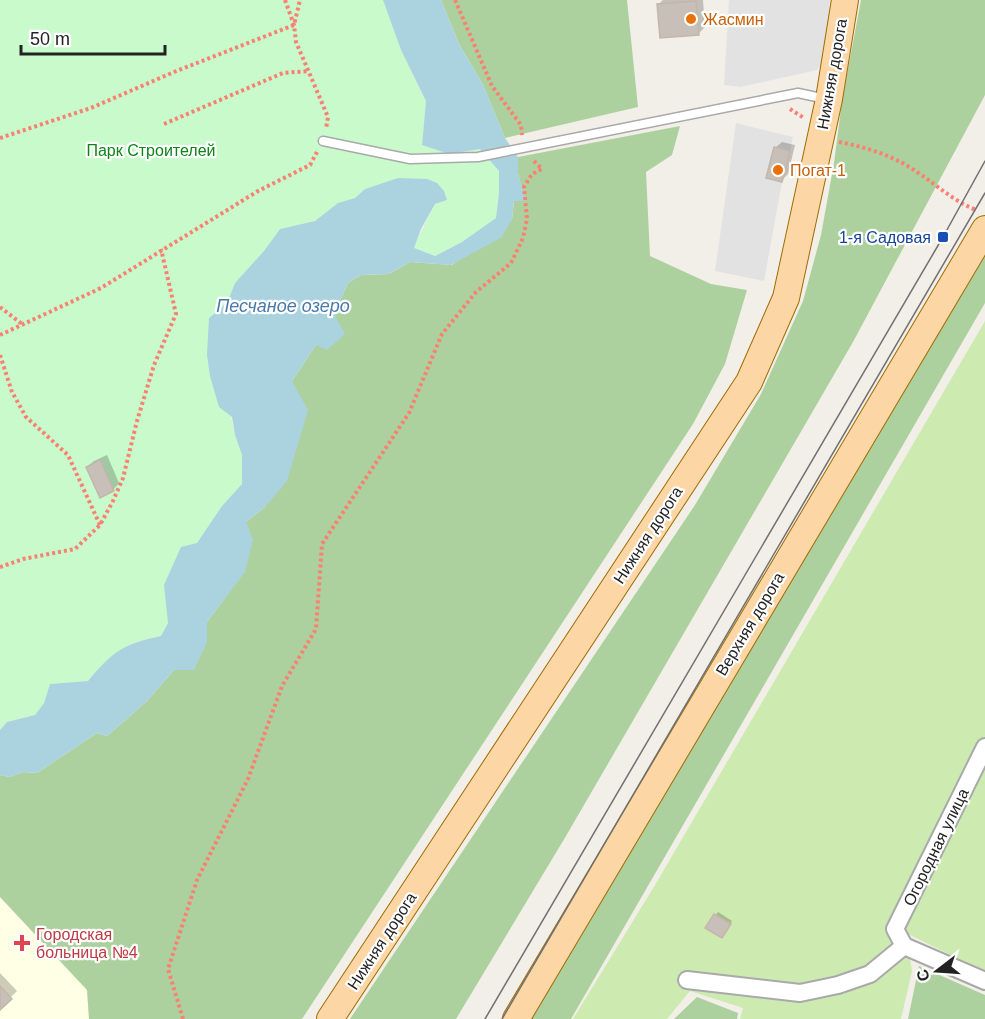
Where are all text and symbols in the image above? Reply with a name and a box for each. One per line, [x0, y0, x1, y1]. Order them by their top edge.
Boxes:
place label: Жасмин [703, 11, 764, 28]
marker: Жасмин [684, 12, 698, 26]
street label: Нижняя дорога [814, 17, 850, 131]
scale bar [21, 18, 165, 56]
text: 50 m [30, 29, 70, 49]
park label: Парк Строителей [86, 142, 216, 159]
place label: Погат-1 [790, 162, 846, 179]
marker: Погат-1 [771, 163, 785, 177]
place label: 1-я Садовая [839, 229, 931, 246]
marker: 1-я Садовая [936, 230, 950, 244]
water label: Песчаное озеро [216, 296, 350, 316]
street label: Нижняя дорога [610, 483, 686, 587]
street label: Верхняя дорога [713, 569, 788, 679]
street label: Огородная улица [900, 785, 972, 908]
street label: Нижняя дорога [344, 889, 420, 993]
place label: Городская больница №4 [36, 926, 138, 961]
marker: Городская больница №4 [13, 934, 31, 952]
north arrow [907, 941, 967, 1001]
text: С [913, 967, 933, 983]

